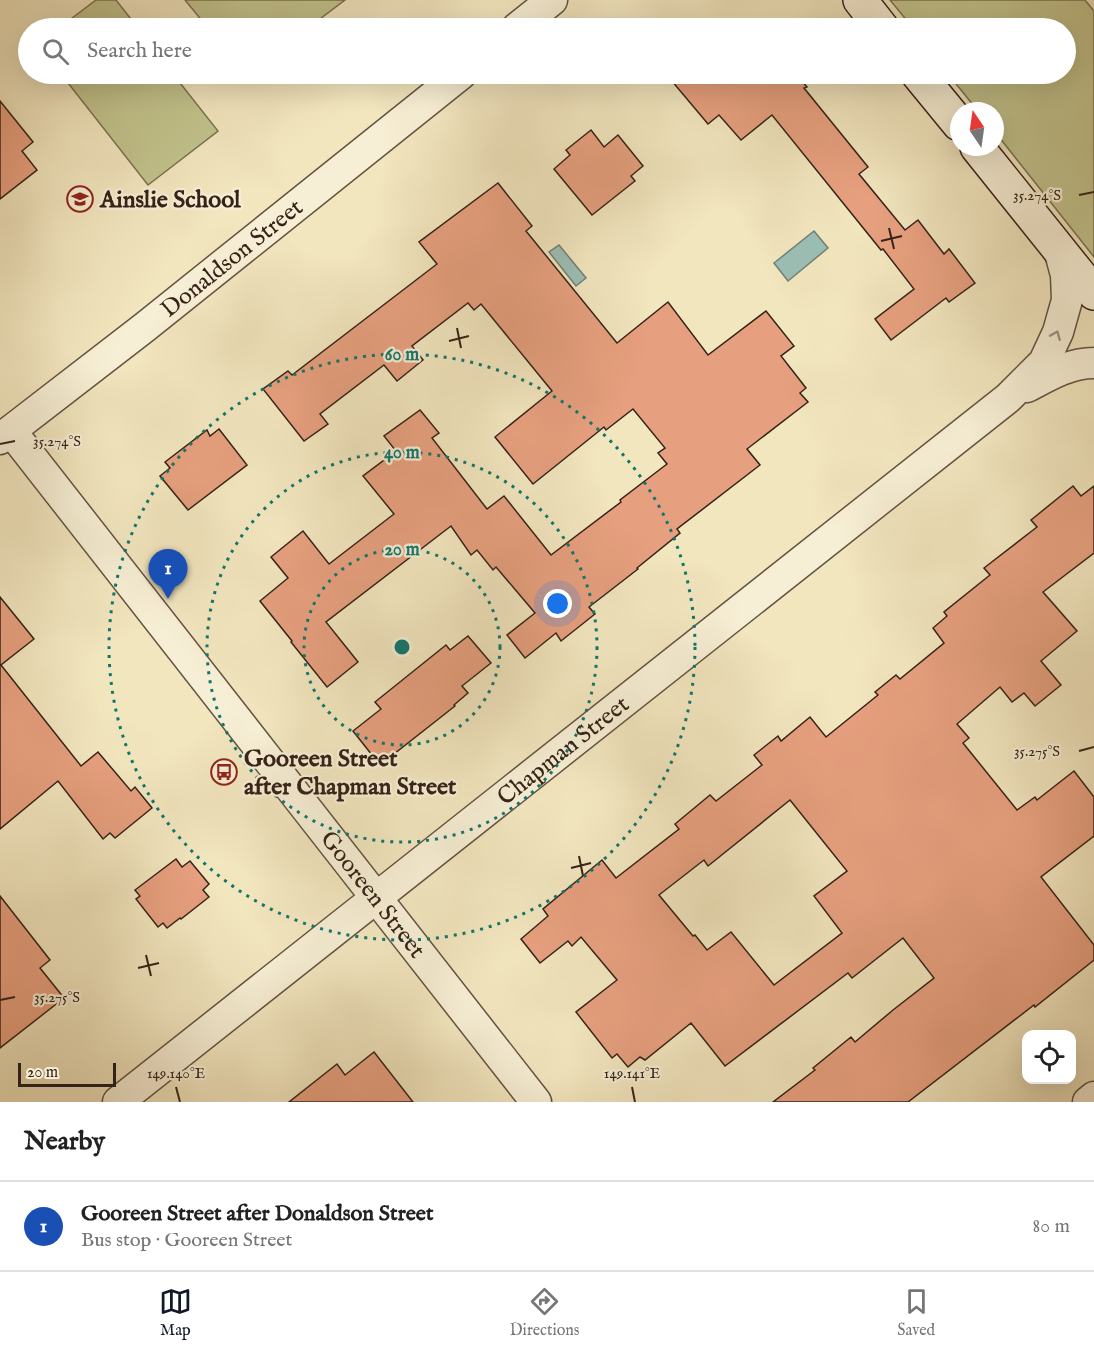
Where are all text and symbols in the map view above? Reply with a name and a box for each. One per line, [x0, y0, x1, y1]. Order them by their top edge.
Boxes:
search box [18, 18, 1076, 84]
icon: search [39, 35, 72, 68]
text: Search here [87, 37, 192, 65]
north arrow [950, 102, 1004, 156]
school or university icon: Ainslie School [65, 184, 95, 214]
place label: Ainslie School [99, 185, 241, 216]
text: 35.274°S [1013, 186, 1061, 205]
street label: Donaldson Street [155, 193, 310, 325]
one-way arrow [1049, 331, 1061, 342]
text: 60 m [385, 344, 419, 367]
text: 35.274°S [33, 432, 81, 451]
text: 40 m [384, 442, 420, 465]
text: 20 m [384, 539, 420, 562]
pin: 1 [148, 550, 188, 599]
your location [543, 589, 572, 618]
centre of rings [392, 637, 412, 657]
street label: Chapman Street [491, 690, 636, 813]
text: 35.275°S [1014, 742, 1060, 761]
place label: Gooreen Street after Chapman Street [244, 744, 457, 803]
bus stop icon: Gooreen Street after Chapman Street [209, 757, 239, 787]
street label: Gooreen Street [313, 825, 432, 965]
text: 35.275°S [34, 988, 80, 1007]
map controls [1022, 1030, 1076, 1084]
button: locate [1022, 1030, 1076, 1084]
scale bar [18, 1060, 116, 1088]
text: 20 m [27, 1063, 58, 1083]
text: 149.140°E [147, 1064, 205, 1083]
text: 149.141°E [604, 1064, 660, 1083]
text: Nearby [24, 1125, 105, 1158]
text: Gooreen Street after Donaldson Street [81, 1200, 433, 1228]
text: 1 [40, 1214, 47, 1239]
text: 80 m [1033, 1214, 1070, 1239]
text: Bus stop · Gooreen Street [81, 1228, 292, 1253]
tab: Map [159, 1285, 192, 1341]
tab: Directions [510, 1285, 579, 1341]
tab: Saved [897, 1285, 935, 1341]

